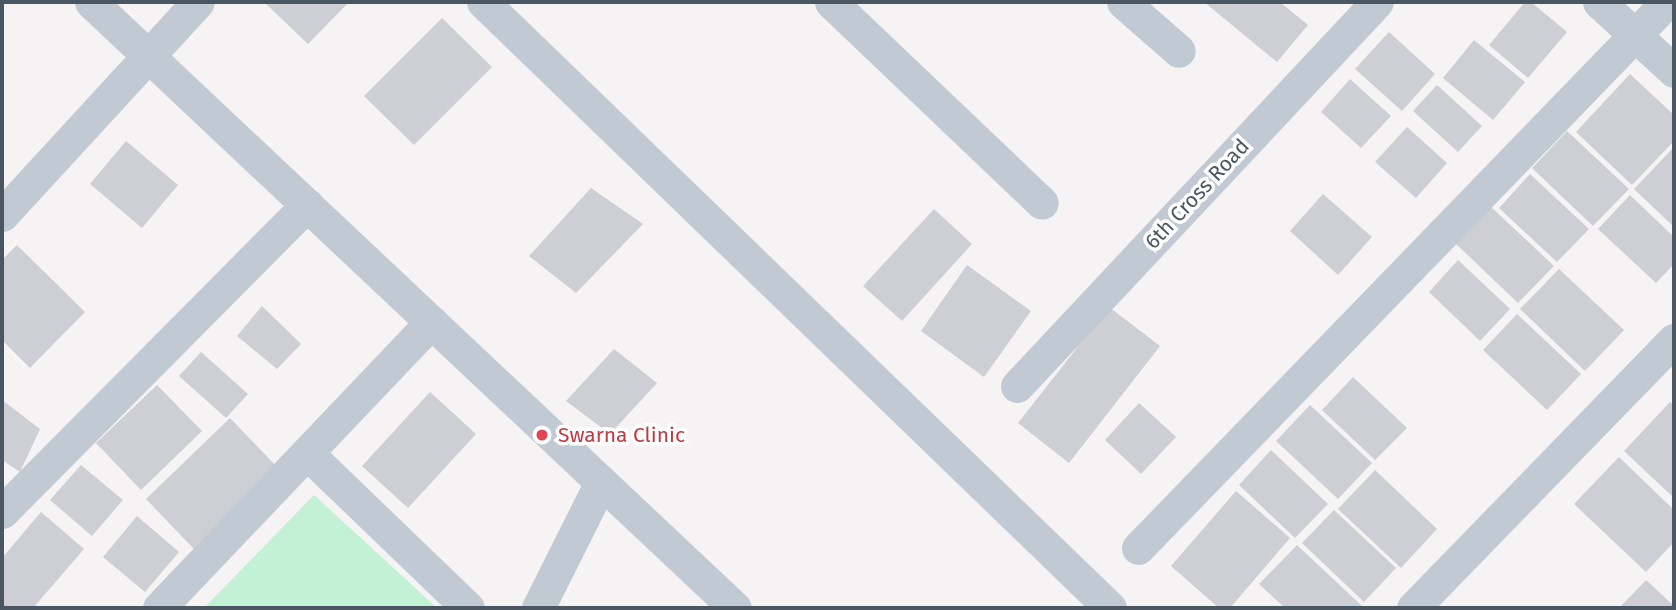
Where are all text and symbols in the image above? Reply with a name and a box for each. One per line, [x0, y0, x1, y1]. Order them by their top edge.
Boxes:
street label: 6th Cross Road [1140, 134, 1254, 254]
place label: Swarna Clinic [558, 422, 685, 448]
marker: Swarna Clinic [532, 425, 552, 445]

